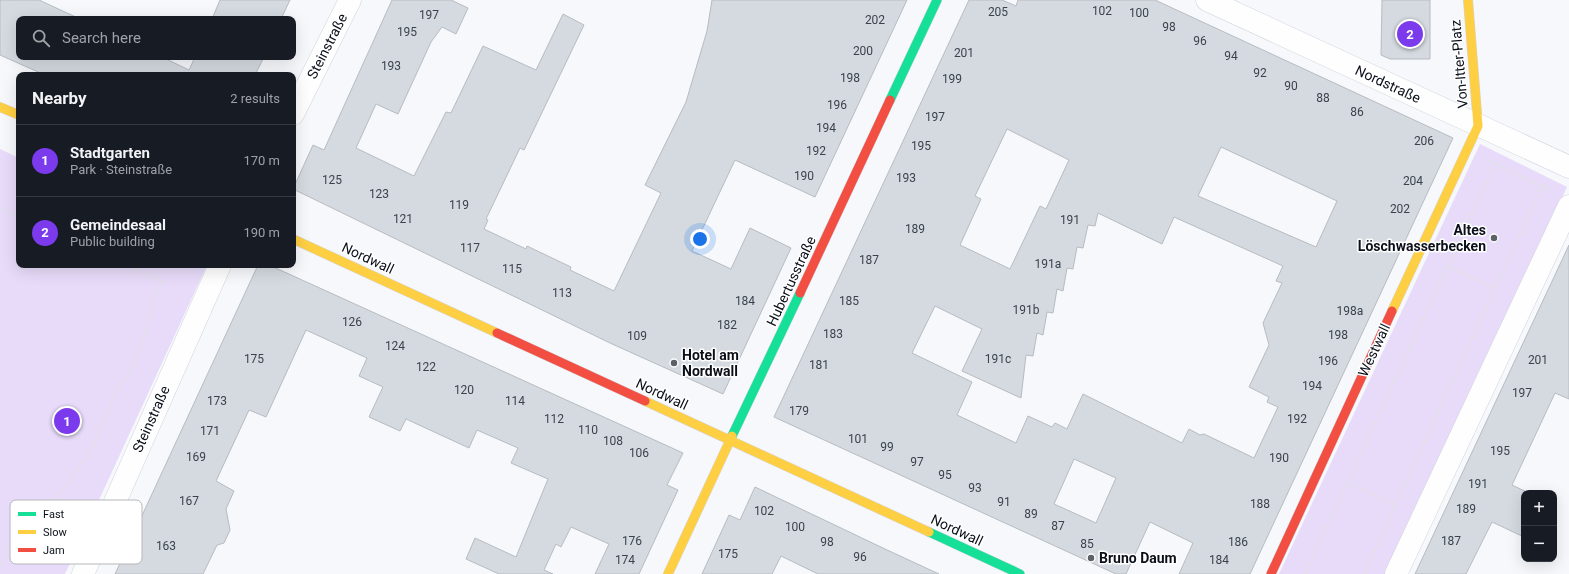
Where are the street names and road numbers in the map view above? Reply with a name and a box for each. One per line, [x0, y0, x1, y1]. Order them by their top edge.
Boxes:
street label: Steinstraße [304, 11, 350, 81]
street label: Von-Itter-Platz [1447, 19, 1471, 109]
street label: Nordstraße [1353, 62, 1423, 106]
street label: Hubertusstraße [763, 234, 819, 328]
street label: Nordwall [339, 239, 397, 277]
street label: Westwall [1355, 321, 1393, 379]
street label: Nordwall [633, 375, 691, 413]
street label: Steinstraße [129, 383, 173, 455]
street label: Nordwall [928, 511, 986, 549]

